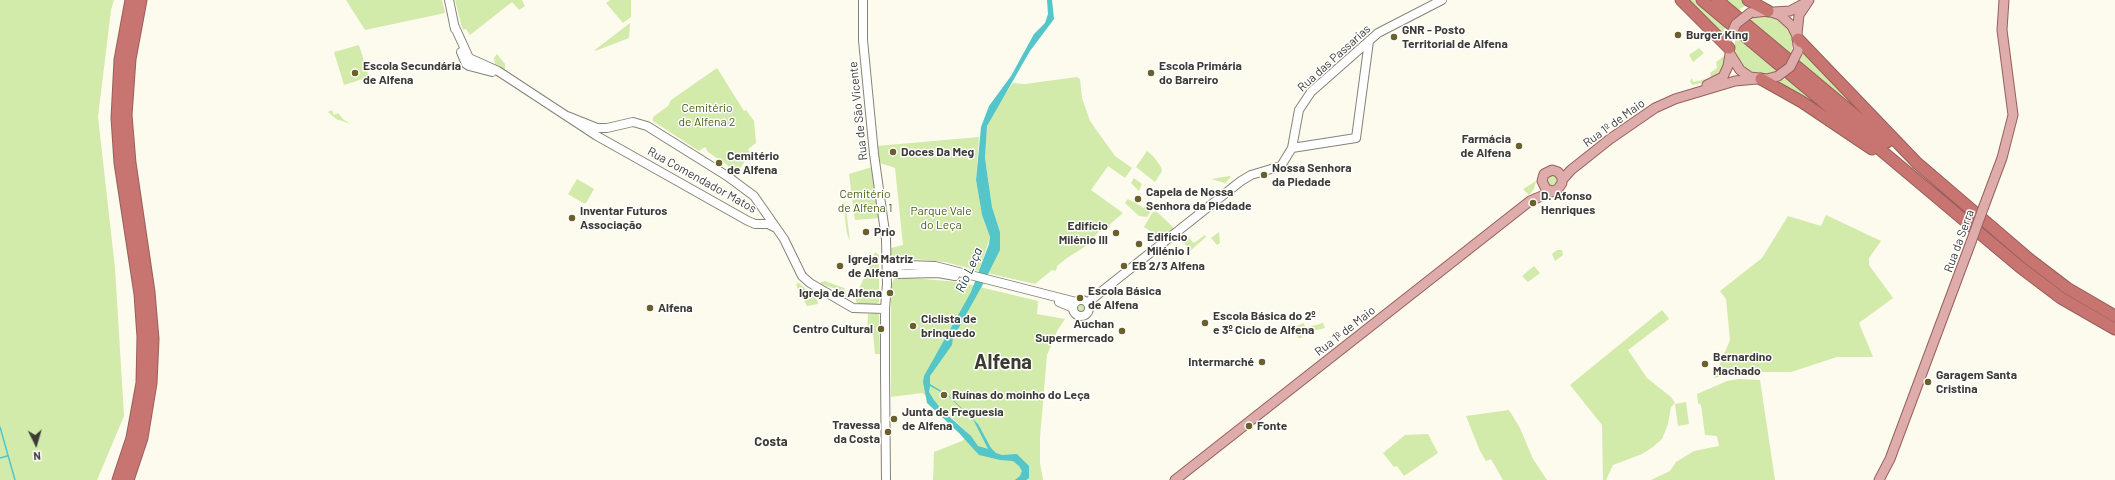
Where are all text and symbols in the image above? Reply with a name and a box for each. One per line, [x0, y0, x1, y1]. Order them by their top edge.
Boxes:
street label: Rua das Passarias [1295, 21, 1373, 95]
place label: GNR - Posto Territorial de Alfena [1402, 23, 1508, 51]
place label: Burger King [1686, 28, 1748, 42]
marker: Burger King [1673, 30, 1683, 40]
marker: GNR - Posto Territorial de Alfena [1389, 32, 1399, 42]
place label: Escola Secundária de Alfena [363, 59, 461, 87]
place label: Escola Primária do Barreiro [1159, 59, 1242, 87]
street label: Rua de São Vicente [846, 61, 870, 161]
marker: Escola Secundária de Alfena [350, 68, 360, 78]
marker: Escola Primária do Barreiro [1146, 68, 1156, 78]
street label: Rua 1º de Maio [1580, 96, 1648, 150]
park label: Cemitério de Alfena 2 [679, 101, 735, 129]
place label: Farmácia de Alfena [1461, 132, 1511, 160]
marker: Farmácia de Alfena [1514, 141, 1524, 151]
street label: Rua Comendador Matos [645, 144, 759, 216]
place label: Doces Da Meg [901, 145, 974, 159]
marker: Doces Da Meg [888, 147, 898, 157]
place label: Cemitério de Alfena [727, 149, 779, 177]
marker: Cemitério de Alfena [714, 158, 724, 168]
place label: Nossa Senhora da Piedade [1272, 161, 1352, 189]
marker: Nossa Senhora da Piedade [1259, 170, 1269, 180]
place label: Capela de Nossa Senhora da Piedade [1146, 185, 1251, 213]
park label: Cemitério de Alfena 1 [838, 187, 892, 215]
place label: D. Afonso Henriques [1541, 189, 1595, 217]
marker: Capela de Nossa Senhora da Piedade [1133, 194, 1143, 204]
marker: D. Afonso Henriques [1528, 198, 1538, 208]
place label: Inventar Futuros Associação [580, 204, 667, 232]
park label: Parque Vale do Leça [910, 204, 972, 232]
street label: Rua da Serra [1941, 208, 1977, 274]
marker: Inventar Futuros Associação [567, 213, 577, 223]
place label: Edifício Milénio III [1059, 219, 1108, 247]
place label: Prio [874, 225, 896, 239]
marker: Prio [861, 227, 871, 237]
marker: Edifício Milénio III [1111, 228, 1121, 238]
place label: Edifício Milénio I [1147, 230, 1190, 258]
marker: Edifício Milénio I [1134, 239, 1144, 249]
water label: Rio Leça [952, 245, 986, 295]
place label: Igreja Matriz de Alfena [848, 252, 913, 280]
place label: EB 2/3 Alfena [1132, 259, 1205, 273]
marker: Igreja Matriz de Alfena [835, 261, 845, 271]
marker: EB 2/3 Alfena [1119, 261, 1129, 271]
place label: Escola Básica de Alfena [1088, 284, 1161, 312]
place label: Igreja de Alfena [799, 286, 882, 300]
marker: Igreja de Alfena [885, 288, 895, 298]
marker: Escola Básica de Alfena [1075, 293, 1085, 303]
place label: Alfena [658, 301, 693, 315]
marker: Alfena [645, 303, 655, 313]
street label: Rua 1º de Maio [1312, 303, 1378, 359]
place label: Escola Básica do 2º e 3º Ciclo de Alfena [1213, 309, 1316, 337]
place label: Ciclista de brinquedo [921, 312, 976, 340]
place label: Auchan Supermercado [1035, 317, 1114, 345]
marker: Escola Básica do 2º e 3º Ciclo de Alfena [1200, 318, 1210, 328]
marker: Ciclista de brinquedo [908, 321, 918, 331]
place label: Centro Cultural [793, 322, 873, 336]
marker: Centro Cultural [876, 324, 886, 334]
marker: Auchan Supermercado [1117, 326, 1127, 336]
district label: Alfena [974, 350, 1032, 374]
place label: Bernardino Machado [1713, 350, 1772, 378]
place label: Intermarché [1188, 355, 1254, 369]
marker: Intermarché [1257, 357, 1267, 367]
marker: Bernardino Machado [1700, 359, 1710, 369]
place label: Garagem Santa Cristina [1936, 368, 2017, 396]
marker: Garagem Santa Cristina [1923, 377, 1933, 387]
place label: Ruínas do moinho do Leça [952, 388, 1090, 402]
marker: Ruínas do moinho do Leça [939, 390, 949, 400]
place label: Junta de Freguesia de Alfena [902, 405, 1004, 433]
marker: Junta de Freguesia de Alfena [889, 414, 899, 424]
place label: Travessa da Costa [832, 418, 880, 446]
place label: Fonte [1257, 419, 1287, 433]
marker: Fonte [1244, 421, 1254, 431]
north arrow [16, 424, 56, 464]
marker: Travessa da Costa [883, 427, 893, 437]
district label: Costa [754, 434, 788, 450]
text: N [33, 450, 41, 463]

